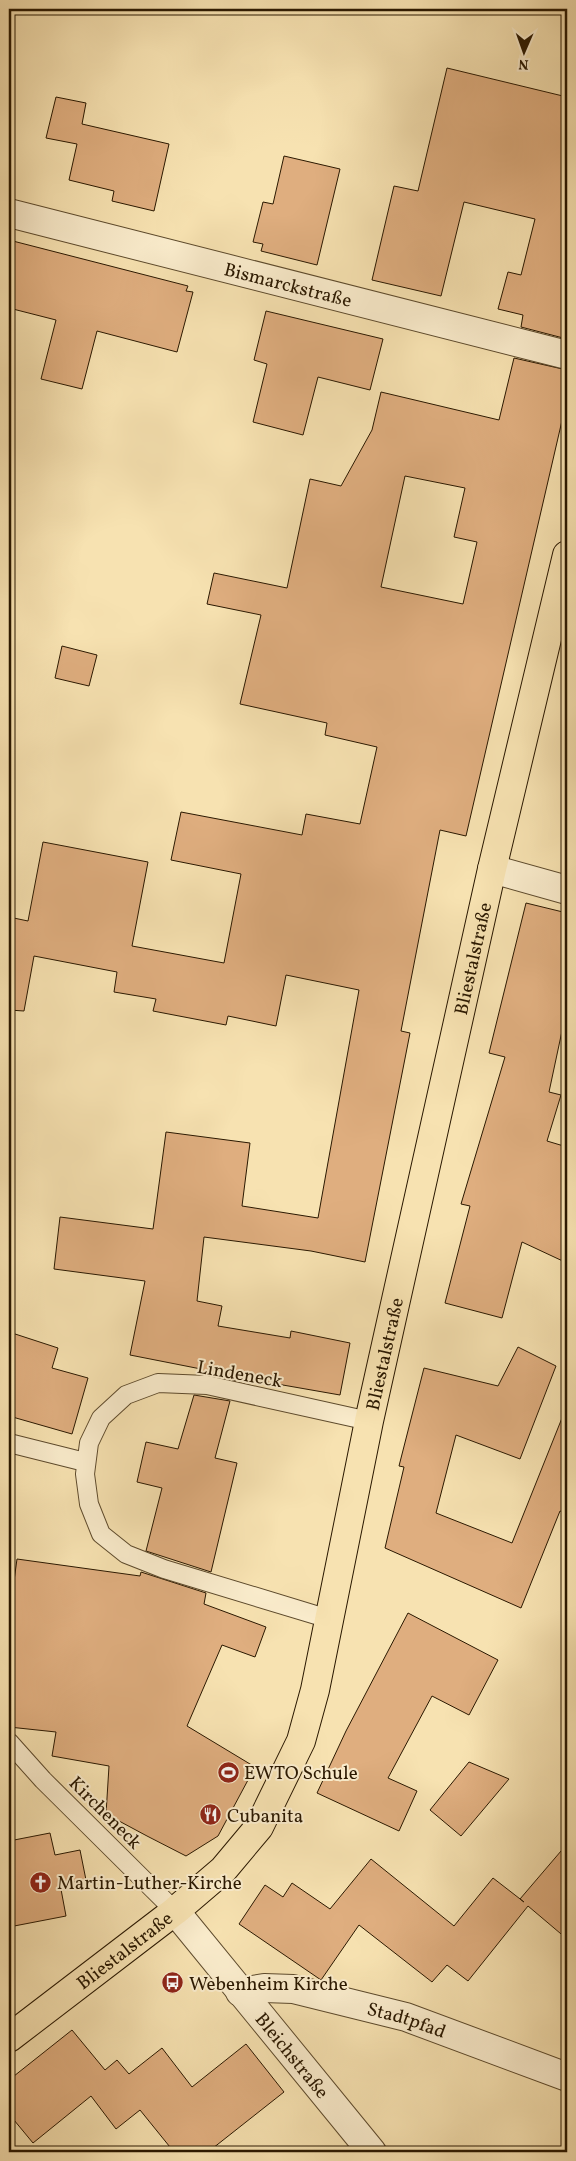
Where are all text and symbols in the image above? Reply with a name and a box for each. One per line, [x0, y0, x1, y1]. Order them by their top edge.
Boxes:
north arrow [498, 28, 548, 78]
text: N [518, 54, 529, 73]
street label: Bismarckstraße [221, 257, 354, 315]
street label: Bliestalstraße [449, 900, 499, 1018]
street label: Bliestalstraße [361, 1295, 411, 1413]
street label: Lindeneck [195, 1355, 284, 1395]
sports icon: EWTO Schule [216, 1760, 240, 1784]
place label: EWTO Schule [244, 1761, 358, 1787]
street label: Kircheneck [62, 1771, 147, 1856]
restaurant icon: Cubanita [199, 1803, 223, 1827]
place label: Cubanita [227, 1804, 303, 1830]
church icon: Martin-Luther-Kirche [29, 1870, 53, 1894]
place label: Martin-Luther-Kirche [57, 1871, 242, 1897]
street label: Bliestalstraße [72, 1906, 179, 1997]
bus stop icon: Webenheim Kirche [161, 1971, 185, 1995]
place label: Webenheim Kirche [189, 1972, 348, 1998]
street label: Stadtpfad [364, 1997, 449, 2046]
street label: Bleichstraße [248, 2008, 334, 2105]

